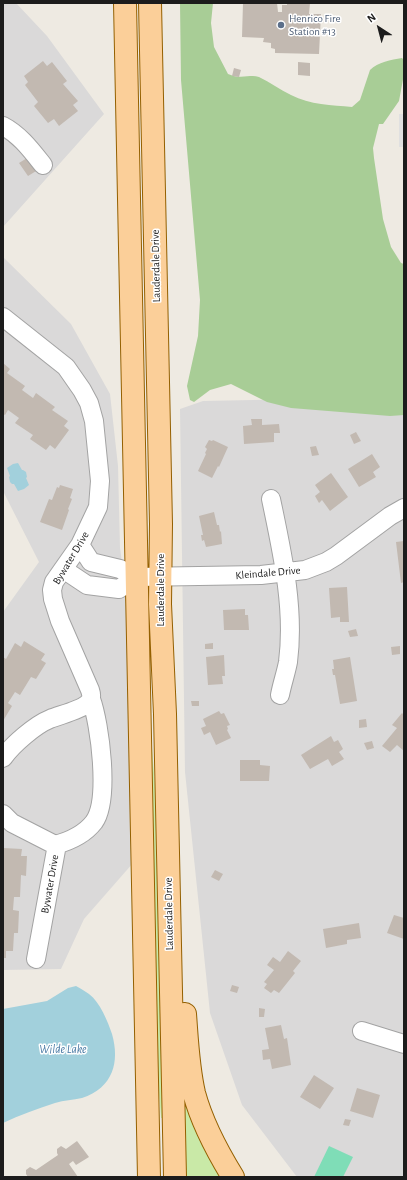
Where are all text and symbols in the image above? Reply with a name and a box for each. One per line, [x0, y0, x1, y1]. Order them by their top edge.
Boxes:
north arrow [359, 8, 399, 48]
text: N [365, 11, 378, 25]
place label: Henrico Fire Station #13 [289, 12, 341, 38]
marker: Henrico Fire Station #13 [276, 20, 286, 30]
street label: Lauderdale Drive [149, 229, 163, 303]
street label: Bywater Drive [50, 529, 92, 587]
street label: Lauderdale Drive [154, 554, 168, 626]
street label: Kleindale Drive [235, 564, 301, 582]
street label: Bywater Drive [38, 854, 62, 914]
street label: Lauderdale Drive [162, 877, 176, 951]
water label: Wilde Lake [39, 1042, 87, 1056]

